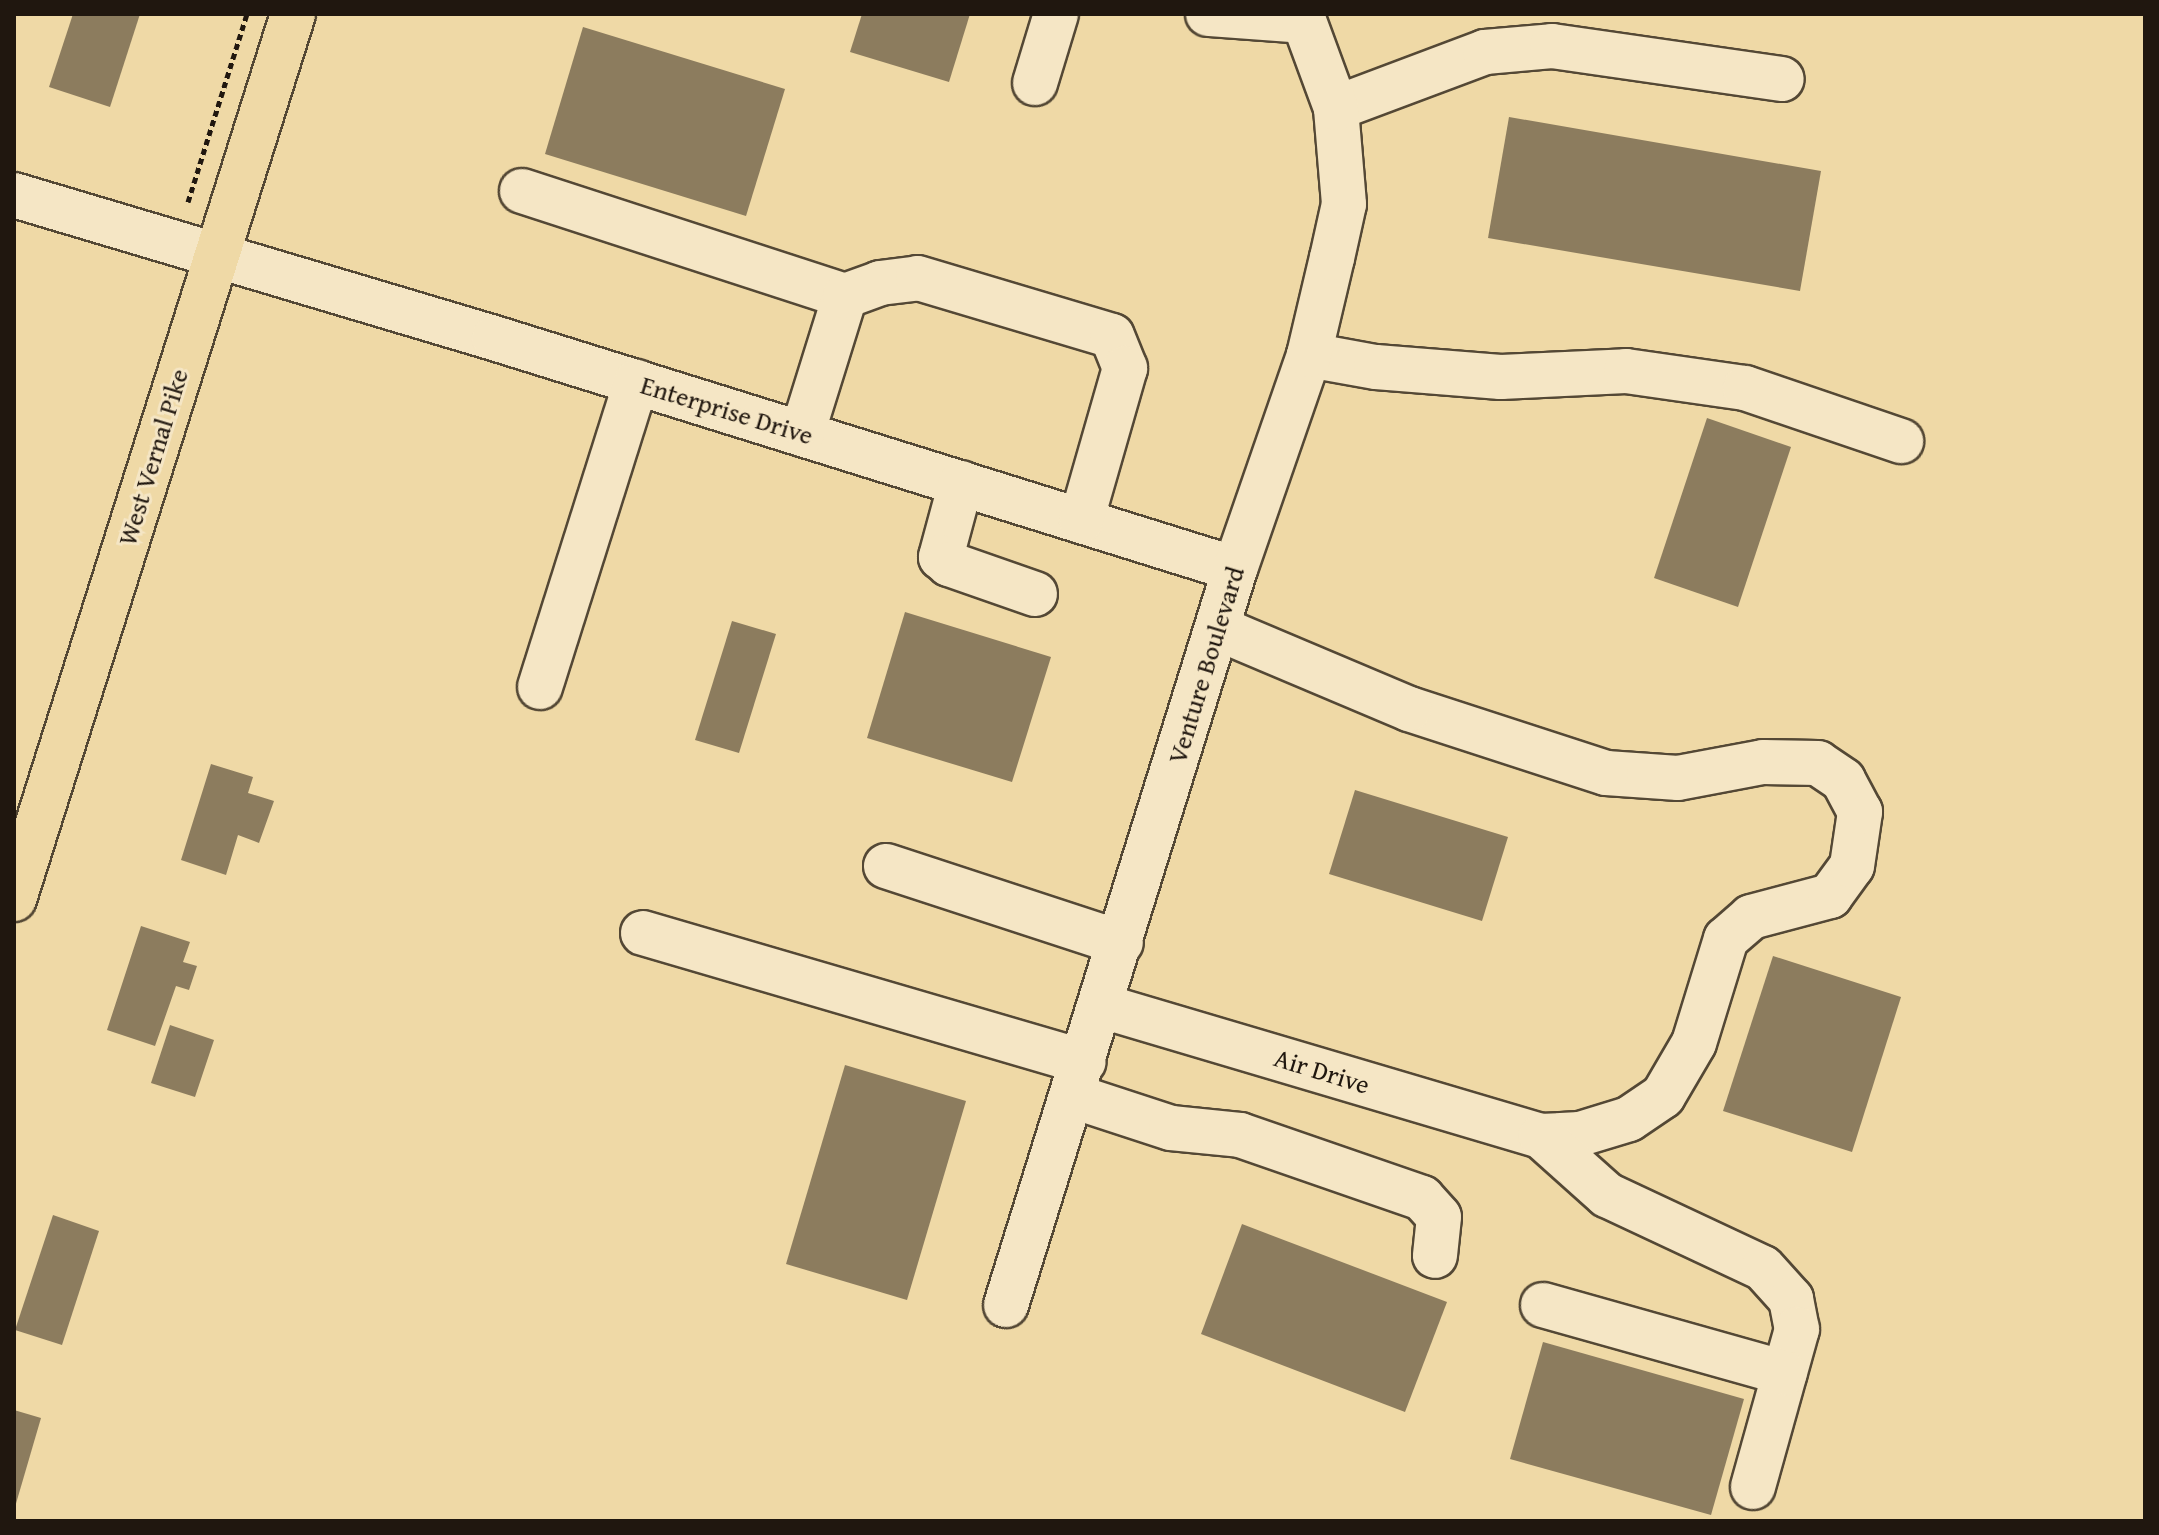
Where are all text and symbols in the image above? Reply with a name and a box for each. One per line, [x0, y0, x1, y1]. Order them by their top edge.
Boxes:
street label: West Vernal Pike [111, 365, 195, 549]
street label: Enterprise Drive [637, 369, 817, 451]
street label: Venture Boulevard [1161, 563, 1251, 767]
street label: Air Drive [1271, 1042, 1373, 1100]

